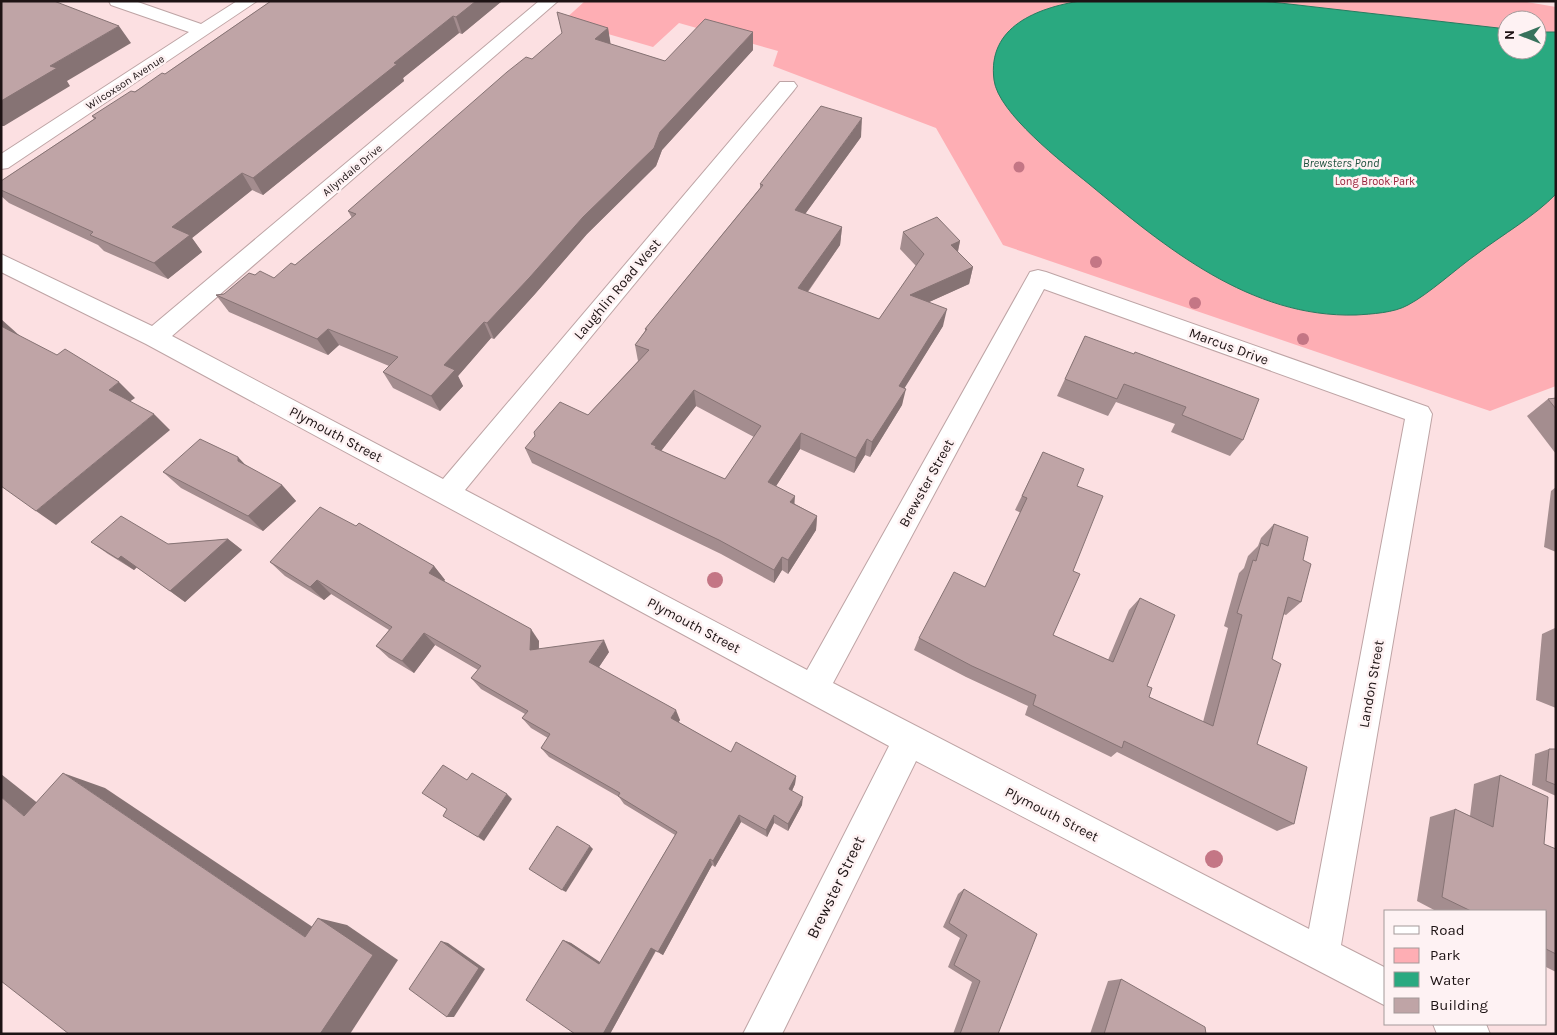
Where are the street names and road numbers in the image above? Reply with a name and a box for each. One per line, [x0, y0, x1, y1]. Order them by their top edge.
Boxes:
street label: Wilcoxson Avenue [84, 52, 167, 113]
street label: Allyndale Drive [320, 141, 385, 199]
street label: Laughlin Road West [570, 235, 665, 343]
street label: Marcus Drive [1187, 324, 1271, 369]
street label: Plymouth Street [286, 403, 385, 466]
street label: Brewster Street [895, 436, 958, 530]
street label: Plymouth Street [644, 594, 743, 657]
street label: Landon Street [1355, 639, 1388, 729]
street label: Plymouth Street [1002, 784, 1101, 845]
street label: Brewster Street [802, 833, 868, 942]

